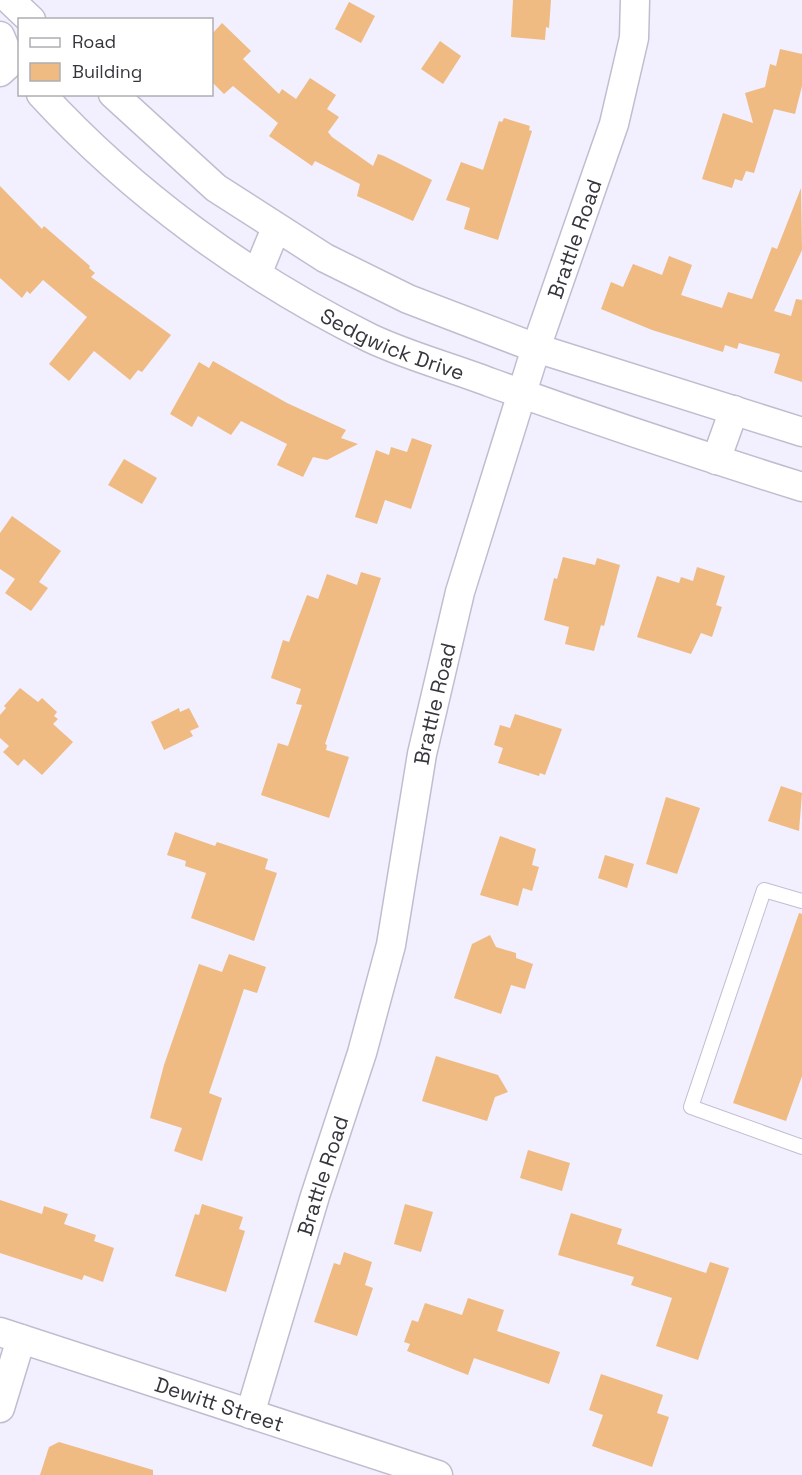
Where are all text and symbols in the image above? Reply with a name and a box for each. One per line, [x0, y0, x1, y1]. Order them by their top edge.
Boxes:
legend [18, 18, 213, 96]
text: Road [72, 30, 116, 53]
text: Building [72, 60, 142, 83]
street label: Brattle Road [541, 175, 607, 302]
street label: Sedgwick Drive [316, 301, 468, 386]
street label: Brattle Road [407, 640, 461, 767]
street label: Brattle Road [290, 1112, 354, 1239]
street label: Dewitt Street [152, 1370, 288, 1437]

